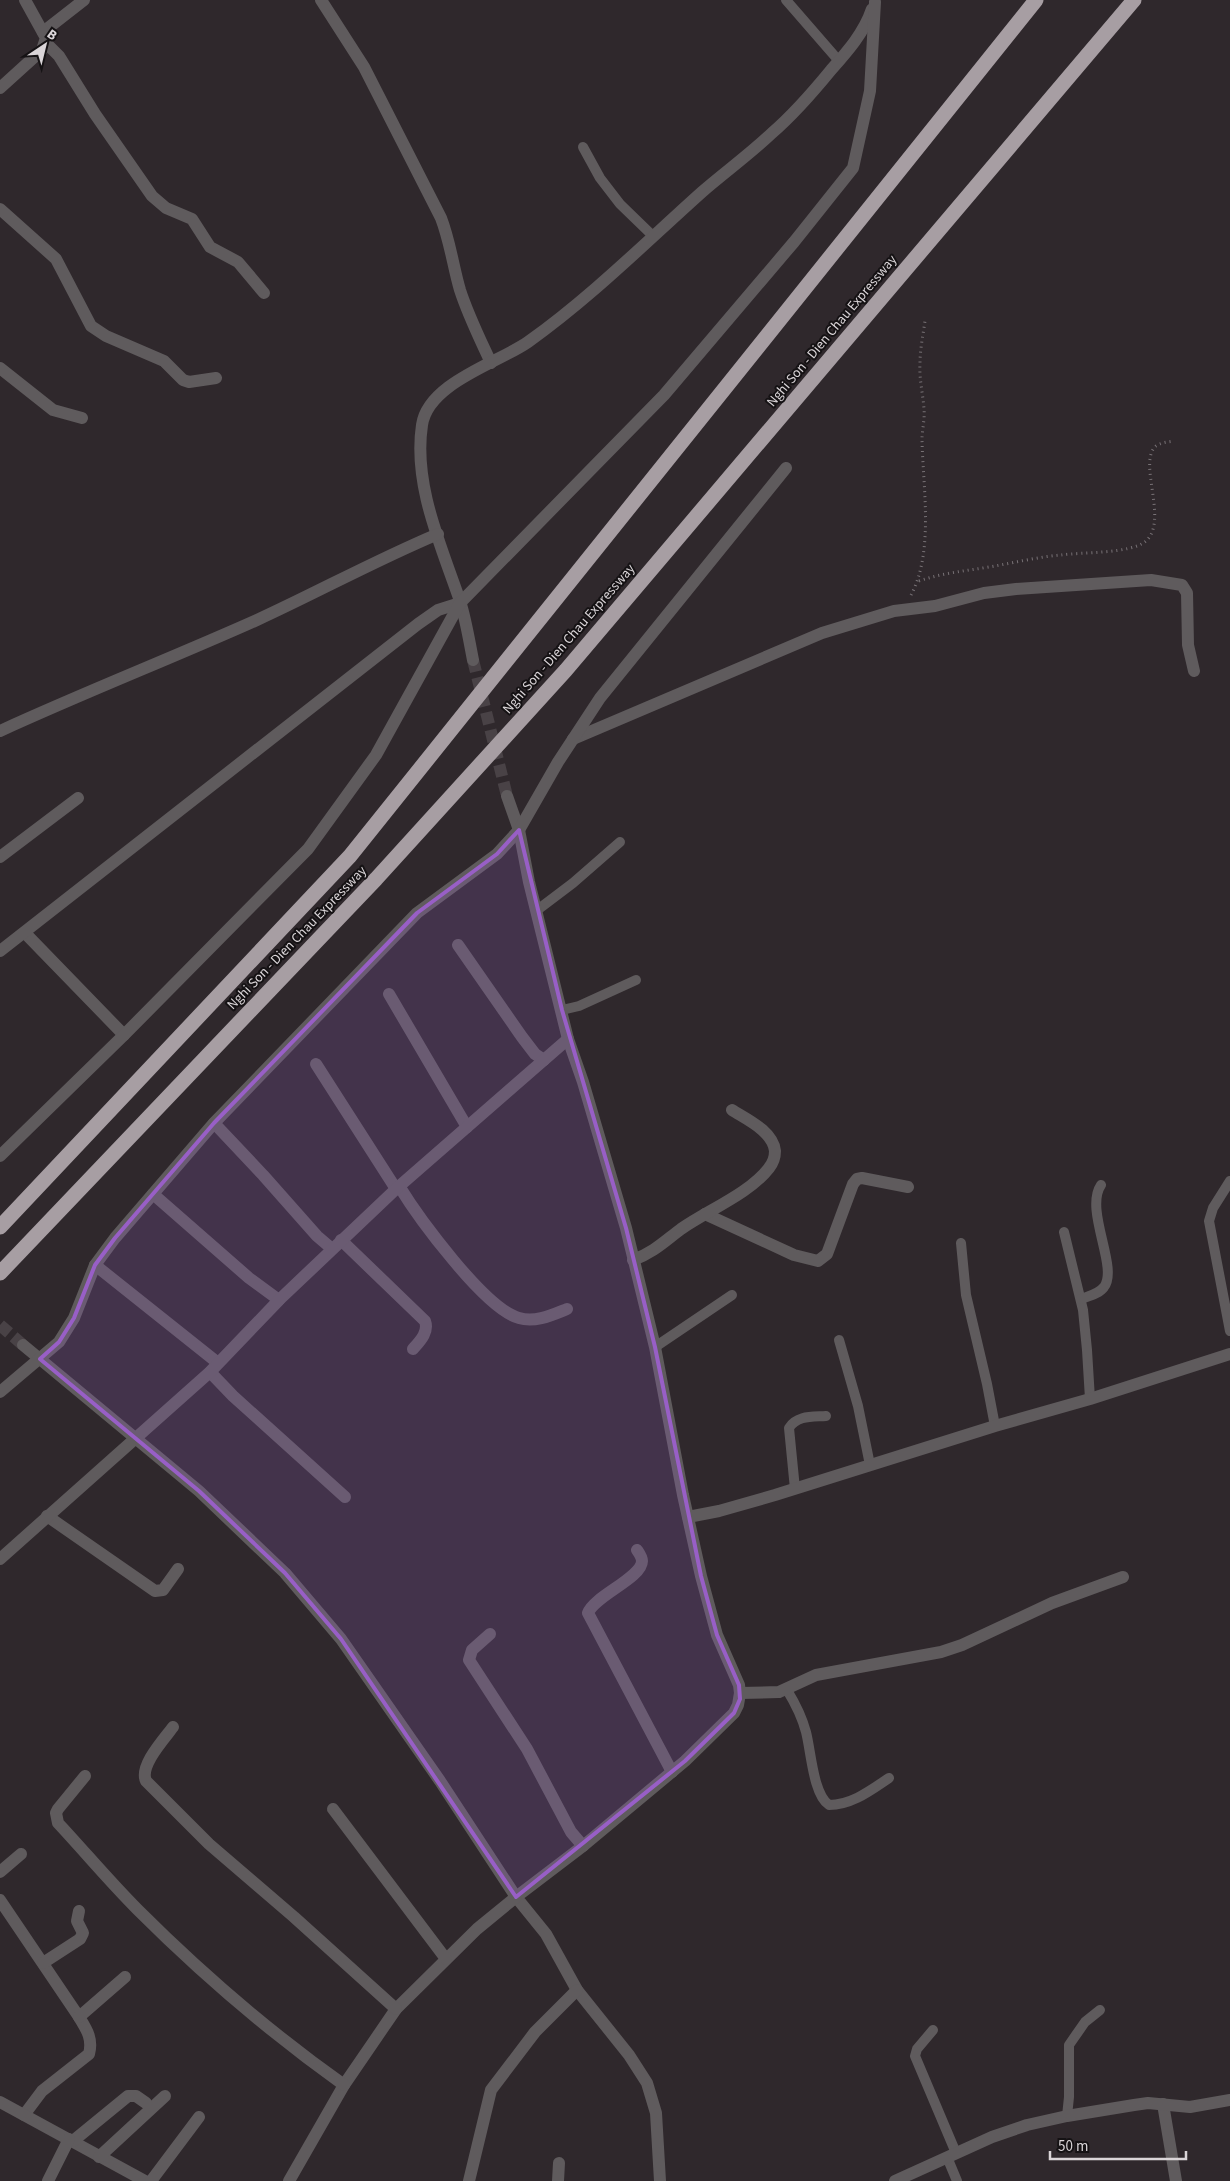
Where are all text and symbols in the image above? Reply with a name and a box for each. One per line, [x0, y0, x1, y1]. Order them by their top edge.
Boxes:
north arrow [20, 20, 70, 70]
text: B [43, 25, 62, 46]
street label: Nghi Son - Dien Chau Expressway [762, 250, 902, 411]
street label: Nghi Son - Dien Chau Expressway [498, 559, 640, 718]
street label: Nghi Son - Dien Chau Expressway [223, 861, 372, 1014]
scale bar [1050, 2128, 1186, 2160]
text: 50 m [1058, 2136, 1088, 2157]

